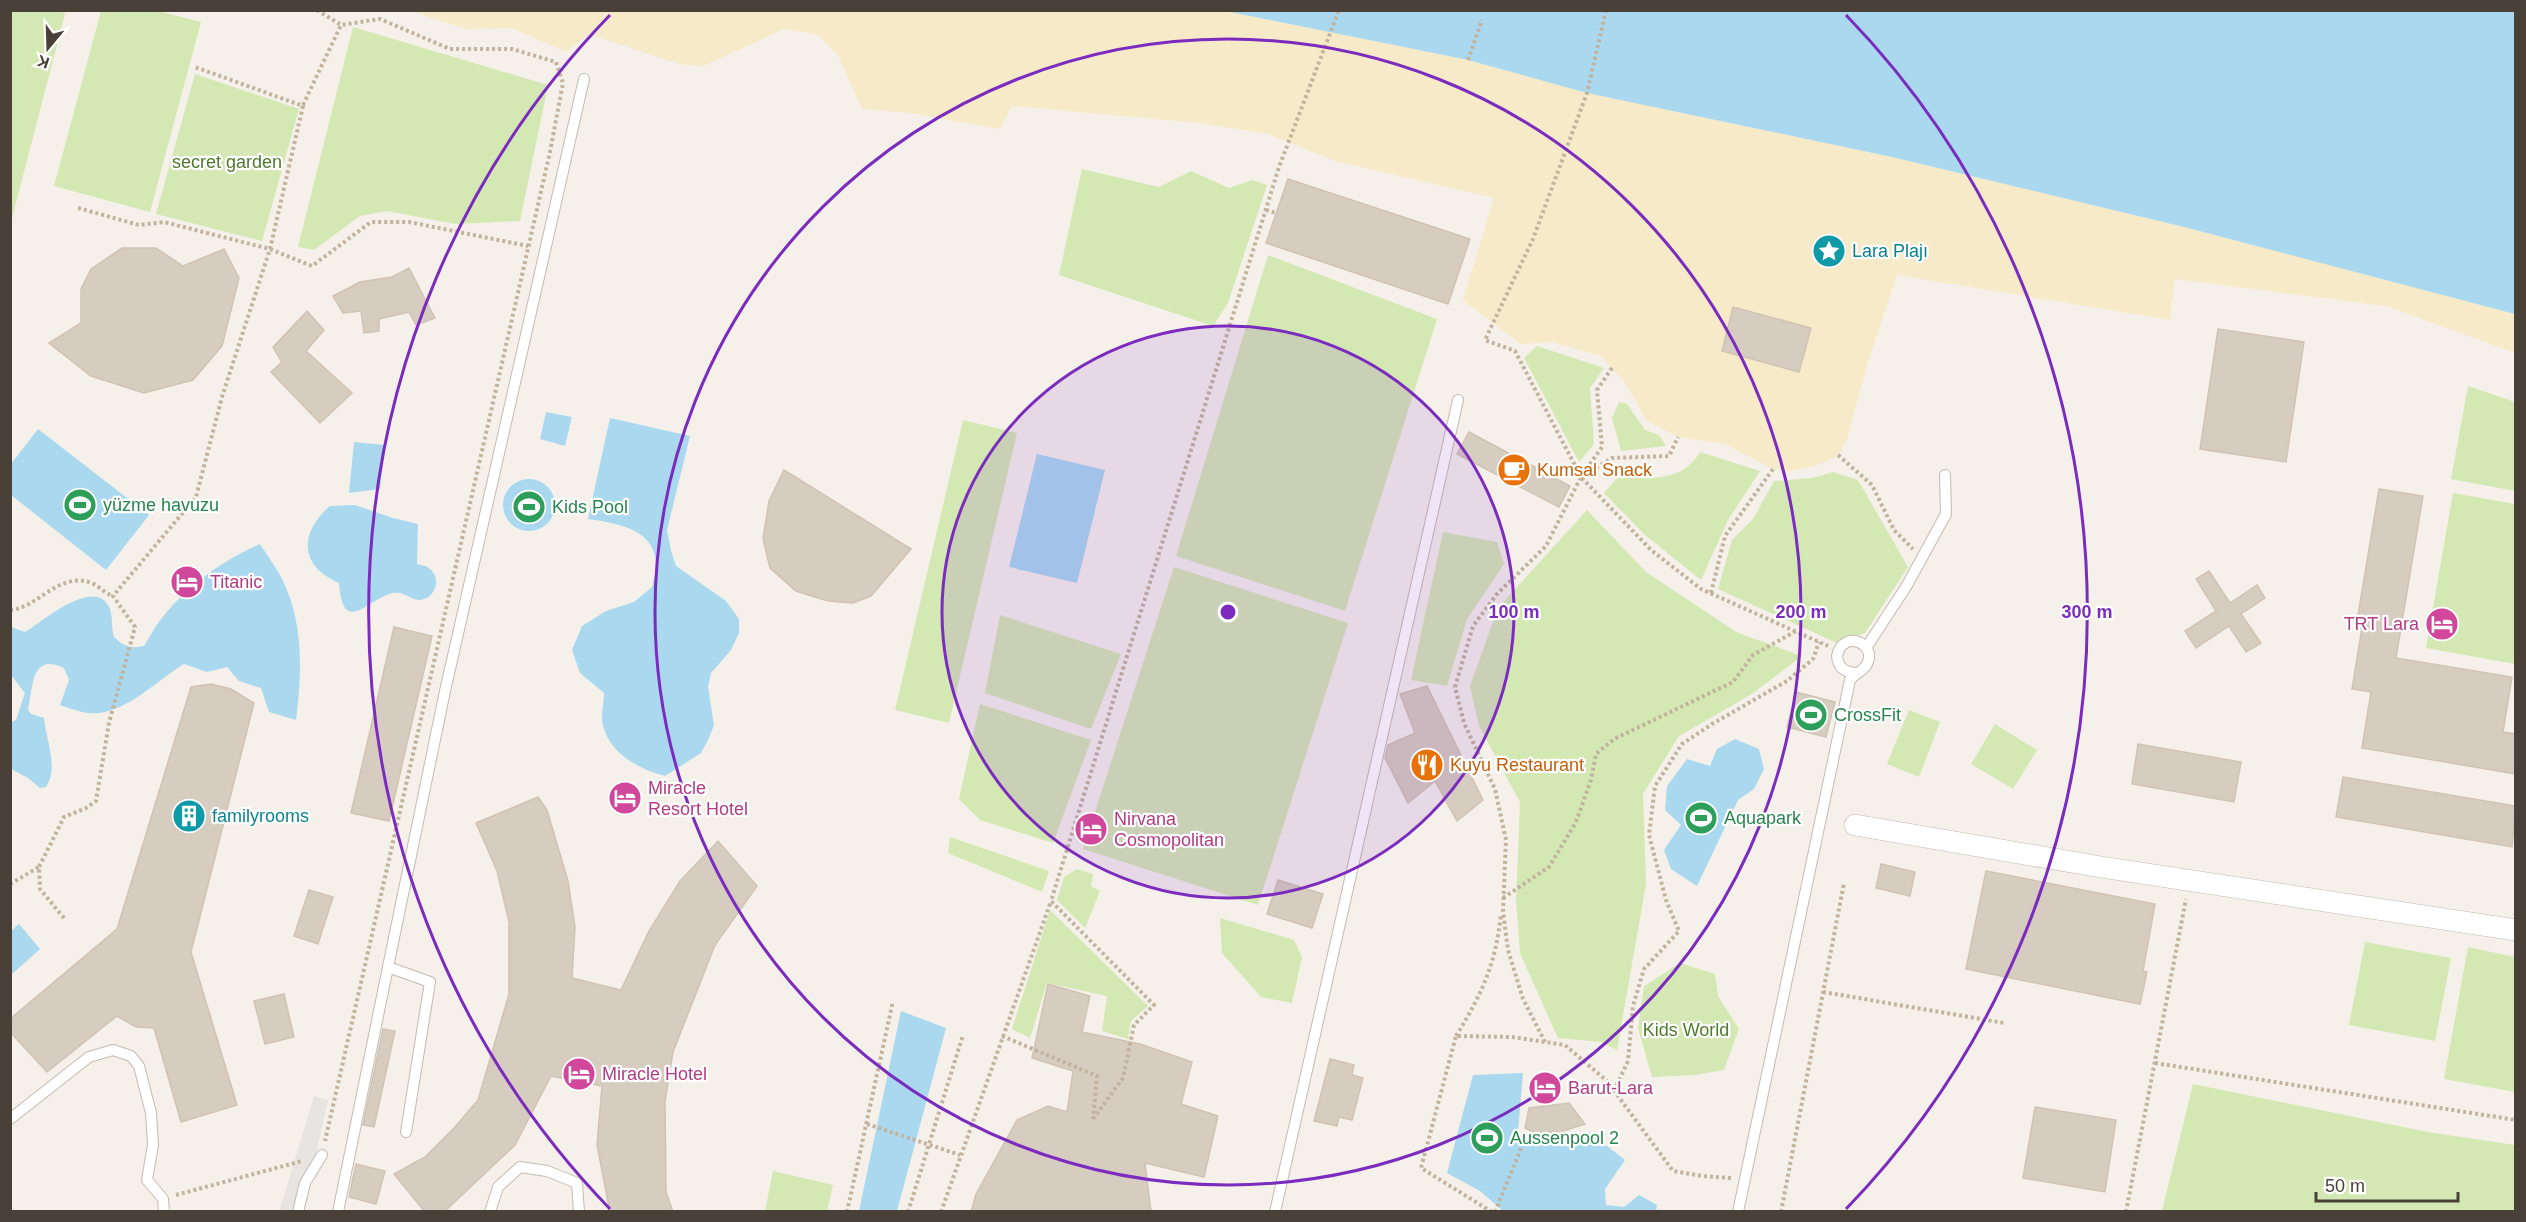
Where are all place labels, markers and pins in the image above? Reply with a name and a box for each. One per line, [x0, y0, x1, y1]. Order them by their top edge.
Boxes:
place icon: Lara Plajı [1811, 233, 1847, 269]
place label: Lara Plajı [1852, 241, 1928, 261]
cafe icon: Kumsal Snack [1496, 452, 1532, 488]
place label: Kumsal Snack [1537, 460, 1653, 480]
sports icon: yüzme havuzu [62, 487, 98, 523]
sports icon: Kids Pool [511, 489, 547, 525]
place label: yüzme havuzu [103, 495, 219, 515]
place label: Kids Pool [552, 497, 628, 517]
hotel icon: Titanic [169, 564, 205, 600]
place label: Titanic [210, 572, 262, 592]
centre of rings [1218, 602, 1238, 622]
hotel icon: TRT Lara [2424, 606, 2460, 642]
place label: TRT Lara [2344, 614, 2420, 634]
sports icon: CrossFit [1793, 697, 1829, 733]
place label: CrossFit [1834, 705, 1901, 725]
restaurant icon: Kuyu Restaurant [1409, 747, 1445, 783]
place label: Kuyu Restaurant [1450, 755, 1584, 775]
place label: Miracle Resort Hotel [648, 778, 748, 819]
hotel icon: Miracle Resort Hotel [607, 780, 643, 816]
building icon: familyrooms [171, 798, 207, 834]
sports icon: Aquapark [1683, 800, 1719, 836]
place label: familyrooms [212, 806, 309, 826]
place label: Aquapark [1724, 808, 1802, 828]
place label: Nirvana Cosmopolitan [1114, 809, 1224, 850]
hotel icon: Nirvana Cosmopolitan [1073, 811, 1109, 847]
hotel icon: Miracle Hotel [561, 1056, 597, 1092]
place label: Miracle Hotel [602, 1064, 707, 1084]
hotel icon: Barut-Lara [1527, 1070, 1563, 1106]
place label: Barut-Lara [1568, 1078, 1654, 1098]
sports icon: Aussenpool 2 [1469, 1120, 1505, 1156]
place label: Aussenpool 2 [1510, 1128, 1619, 1148]

